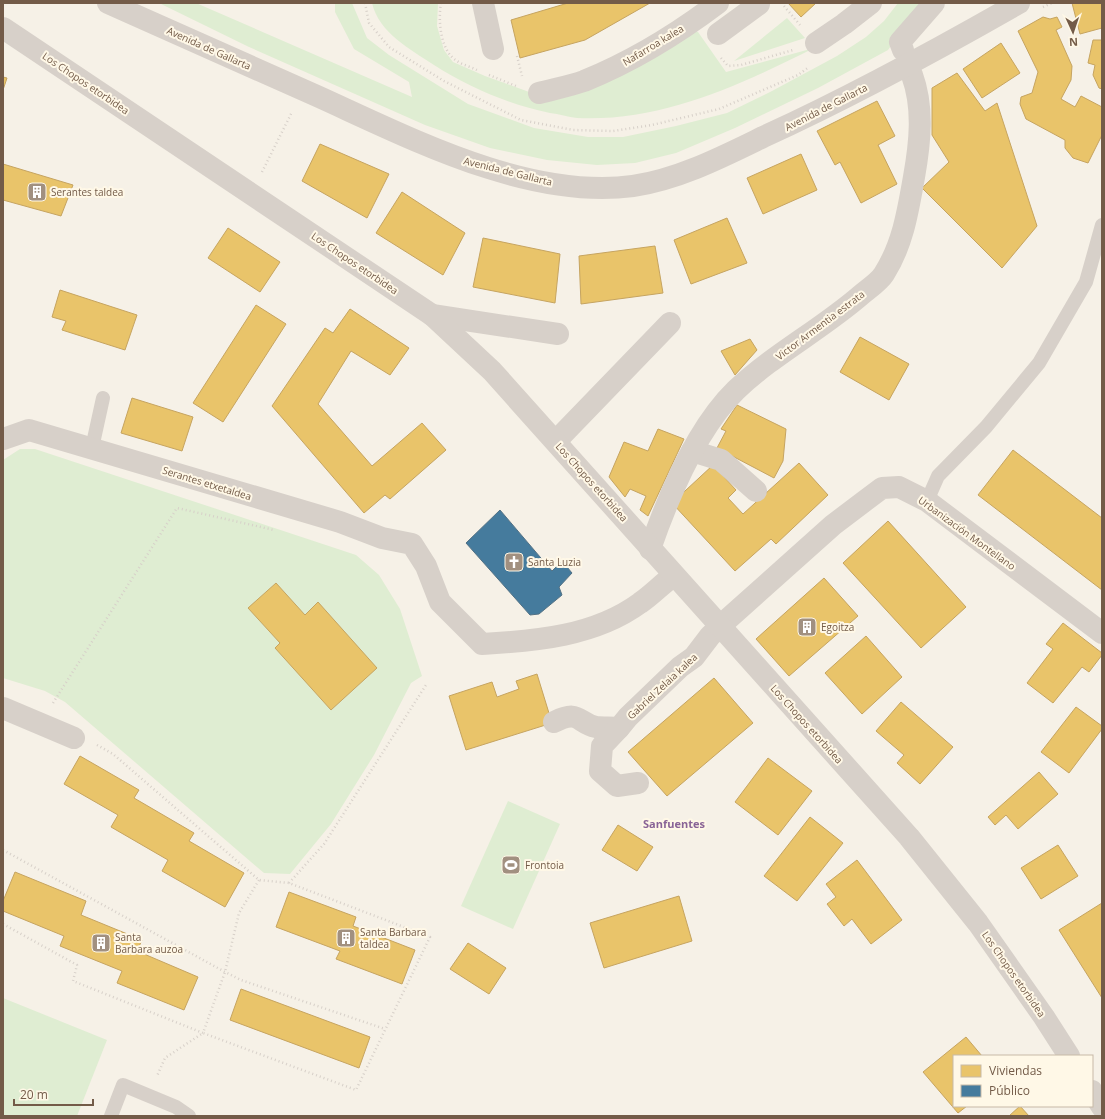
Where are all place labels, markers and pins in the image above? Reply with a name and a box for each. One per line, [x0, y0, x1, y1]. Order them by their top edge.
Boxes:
building icon: Serantes taldea [26, 181, 48, 203]
place label: Serantes taldea [51, 185, 123, 199]
church icon: Santa Luzia [503, 551, 525, 573]
place label: Santa Luzia [528, 555, 581, 569]
building icon: Egoitza [796, 616, 818, 638]
place label: Egoitza [821, 620, 854, 634]
sports icon: Frontoia [500, 854, 522, 876]
place label: Frontoia [525, 858, 564, 872]
place label: Santa Barbara taldea [360, 925, 426, 951]
building icon: Santa Barbara taldea [335, 927, 357, 949]
place label: Santa Barbara auzoa [115, 930, 183, 956]
building icon: Santa Barbara auzoa [90, 932, 112, 954]

